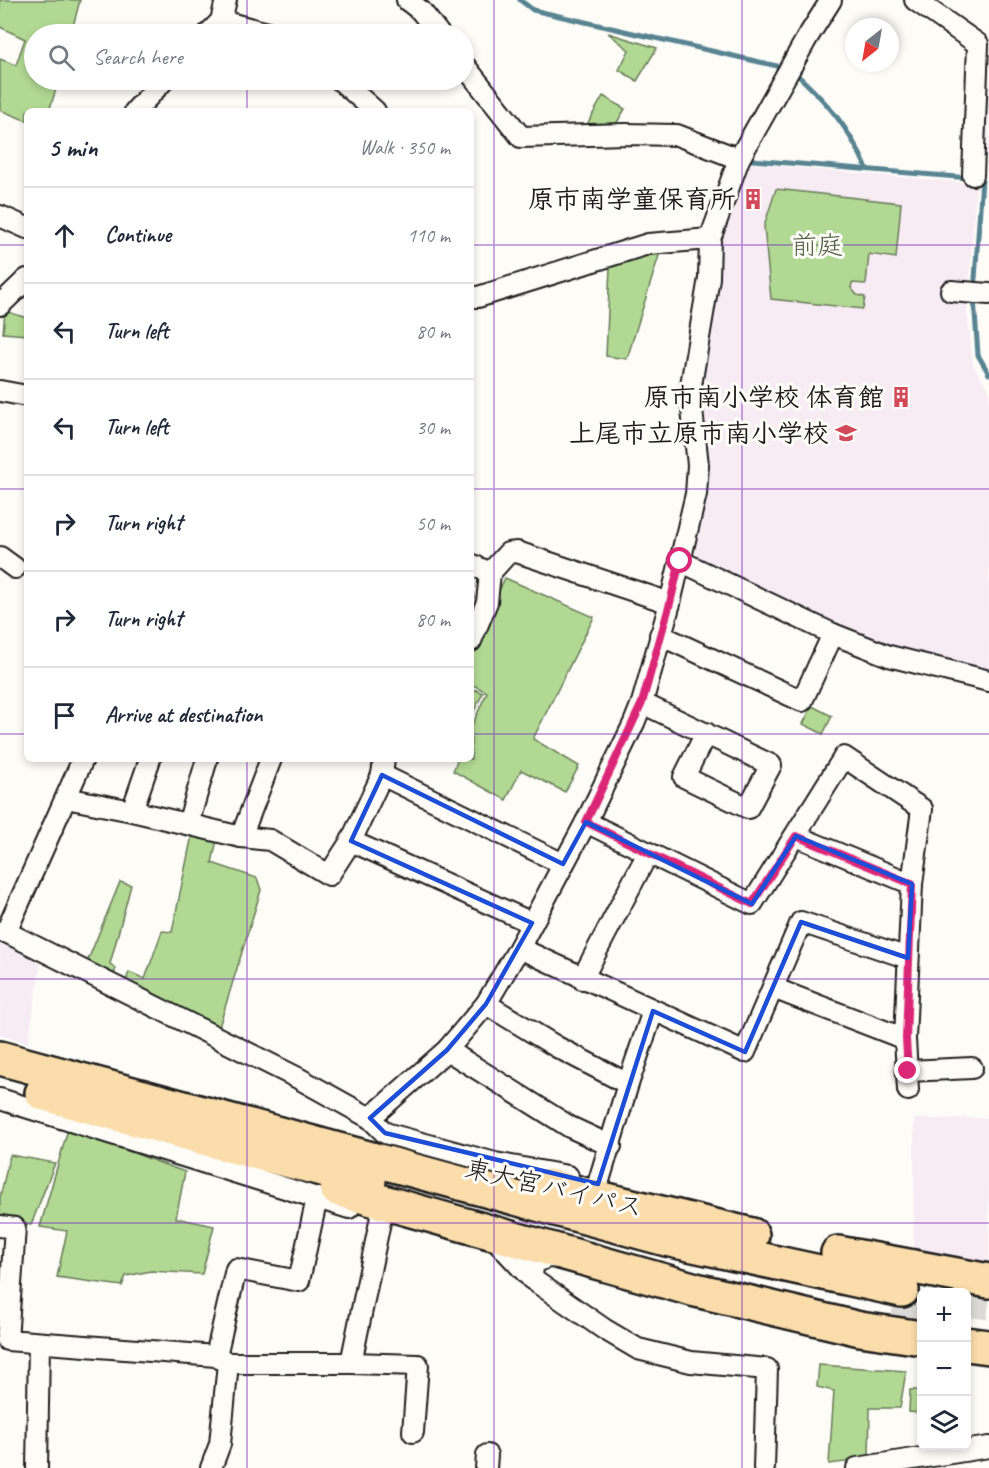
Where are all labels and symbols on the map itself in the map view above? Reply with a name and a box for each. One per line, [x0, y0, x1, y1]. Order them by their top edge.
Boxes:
north arrow [845, 18, 899, 72]
place label: 原市南学童保育所 [528, 183, 736, 216]
building icon: 原市南学童保育所 [741, 187, 765, 211]
park label: 前庭 [791, 229, 843, 262]
place label: 原市南小学校 体育館 [644, 381, 884, 414]
building icon: 原市南小学校 体育館 [889, 385, 913, 409]
place label: 上尾市立原市南小学校 [569, 417, 829, 450]
school or university icon: 上尾市立原市南小学校 [834, 421, 858, 445]
route start [666, 547, 692, 573]
route end [894, 1057, 920, 1083]
street label: 東大宮バイパス [462, 1152, 646, 1224]

